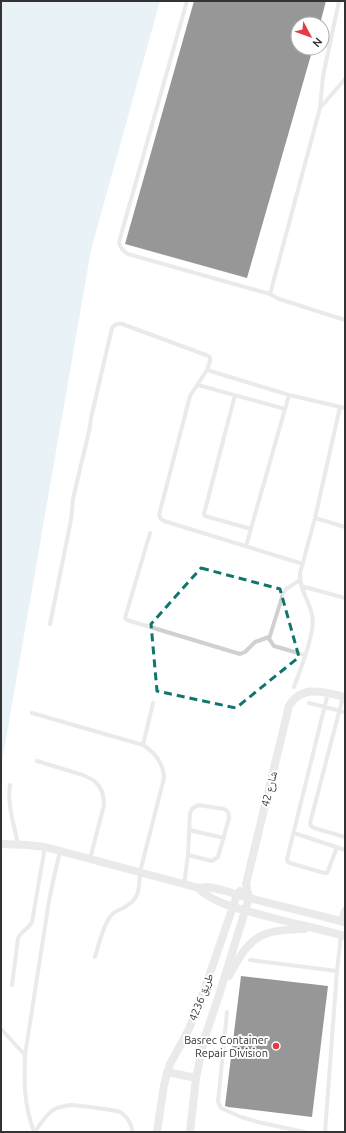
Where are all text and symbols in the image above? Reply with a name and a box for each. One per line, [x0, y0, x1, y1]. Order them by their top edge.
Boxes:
north arrow [290, 16, 330, 56]
text: N [310, 36, 325, 50]
street label: شارع 42 [259, 770, 280, 808]
street label: طريق 4236 [186, 972, 216, 1023]
place label: Basrec Container Repair Division [184, 1034, 269, 1059]
marker: Basrec Container Repair Division [271, 1041, 281, 1051]

